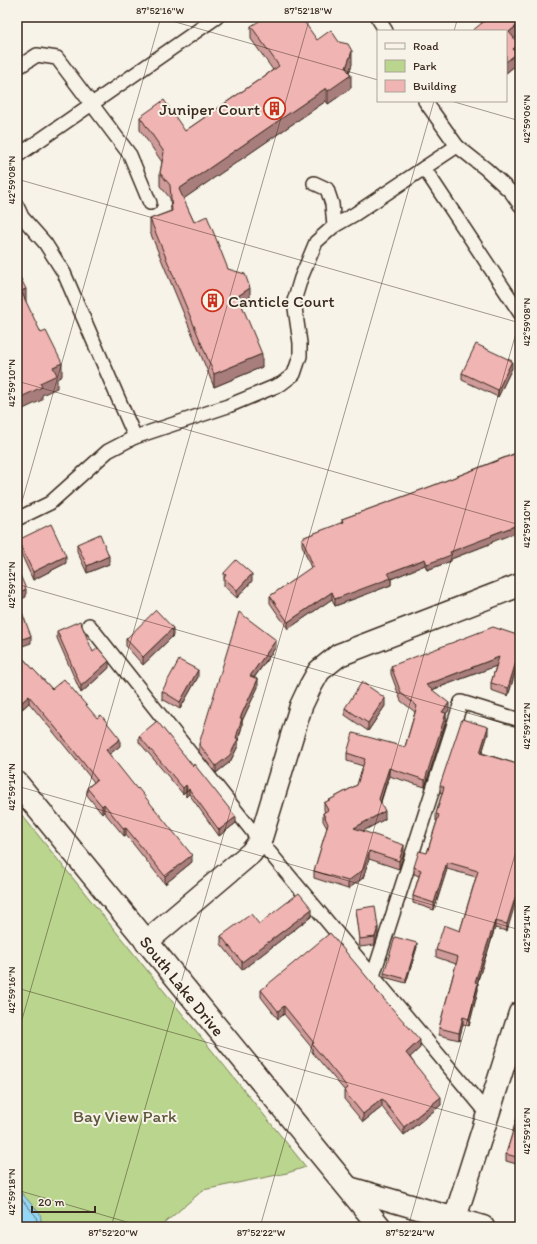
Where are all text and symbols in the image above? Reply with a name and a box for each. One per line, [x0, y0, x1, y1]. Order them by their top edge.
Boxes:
text: 87°52'16"W [136, 4, 184, 17]
text: 87°52'18"W [284, 4, 332, 17]
legend [377, 30, 507, 102]
text: Road [413, 39, 439, 53]
text: Park [413, 59, 437, 73]
text: Building [413, 79, 457, 93]
text: 42°59'06"N [520, 95, 533, 143]
building icon: Juniper Court [262, 96, 288, 122]
place label: Juniper Court [159, 99, 261, 119]
text: 42°59'08"N [5, 155, 18, 204]
building icon: Canticle Court [200, 288, 226, 314]
place label: Canticle Court [228, 291, 335, 311]
text: 42°59'08"N [520, 297, 533, 346]
text: 42°59'10"N [5, 359, 18, 407]
text: 42°59'10"N [520, 500, 533, 548]
text: 42°59'12"N [5, 561, 18, 608]
text: 42°59'12"N [520, 702, 533, 749]
text: 42°59'14"N [5, 763, 18, 811]
text: 42°59'14"N [520, 905, 533, 953]
street label: South Lake Drive [136, 932, 228, 1040]
text: 42°59'16"N [5, 966, 18, 1013]
park label: Bay View Park [73, 1106, 177, 1126]
text: 42°59'16"N [520, 1107, 533, 1154]
text: 42°59'18"N [5, 1168, 18, 1216]
scale bar [32, 1188, 95, 1214]
text: 20 m [38, 1195, 65, 1209]
text: 87°52'20"W [88, 1226, 138, 1239]
text: 87°52'22"W [237, 1226, 286, 1239]
text: 87°52'24"W [385, 1226, 435, 1239]

